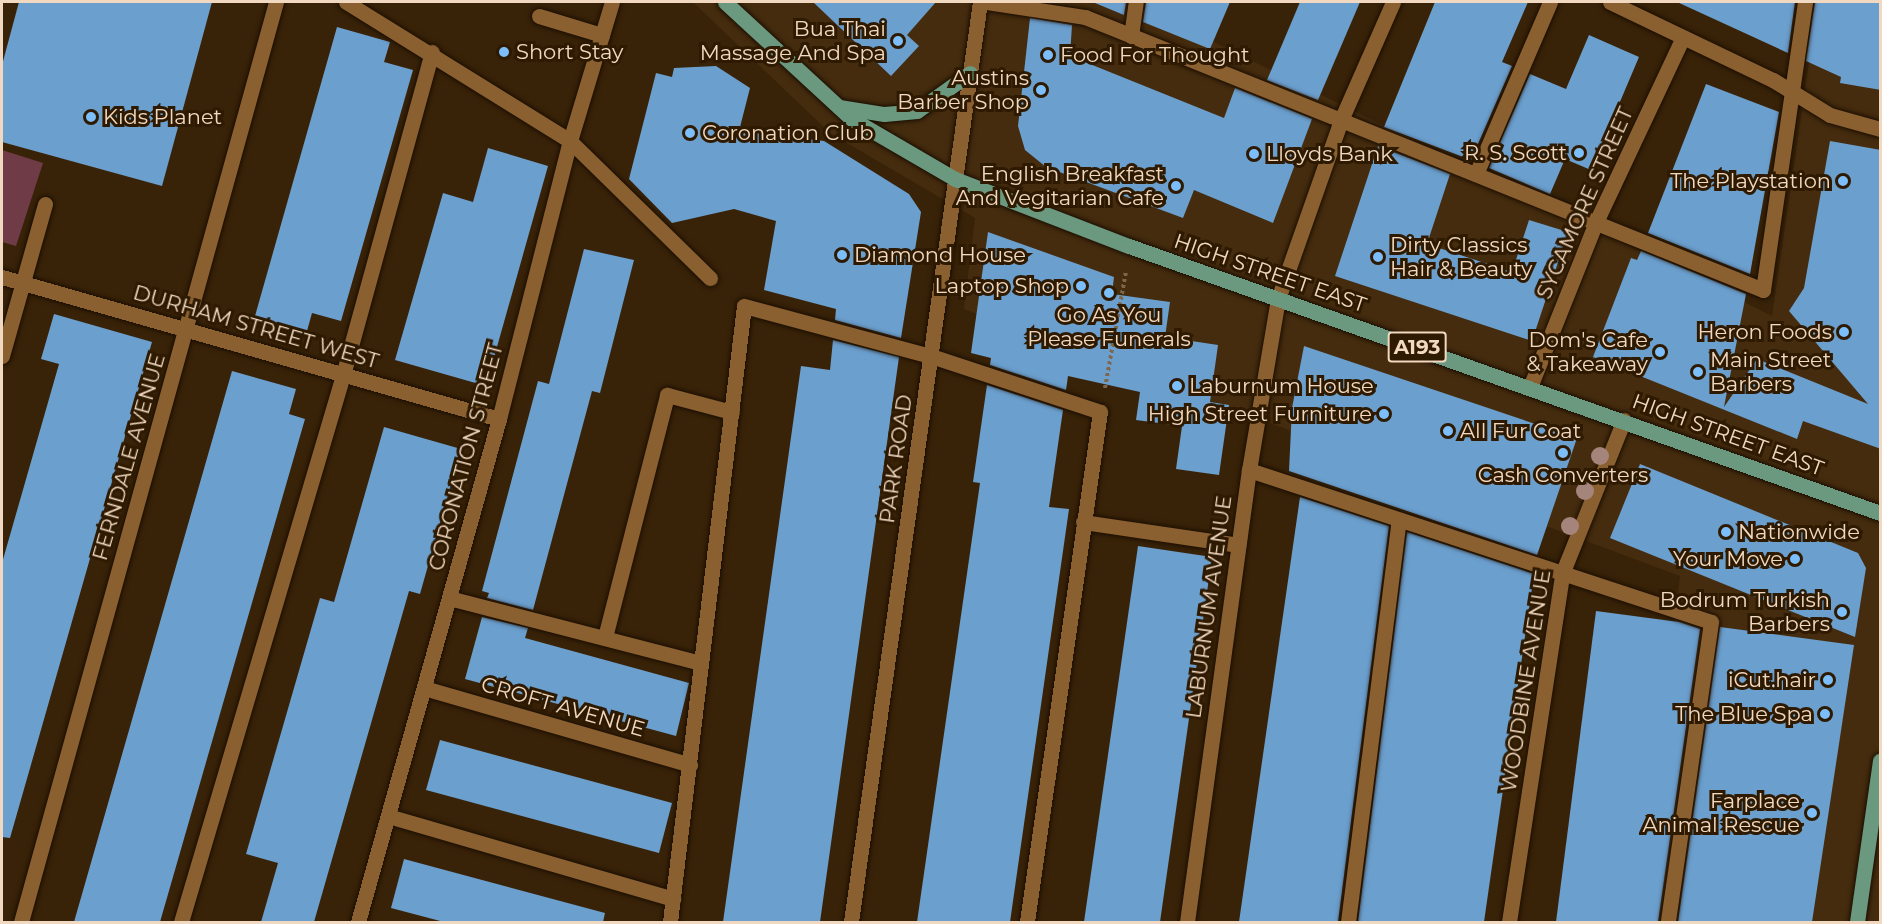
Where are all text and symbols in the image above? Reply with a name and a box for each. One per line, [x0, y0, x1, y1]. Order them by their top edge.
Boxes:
place label: Bua Thai Massage And Spa [700, 16, 886, 66]
marker: Bua Thai Massage And Spa [891, 34, 905, 48]
place label: Short Stay [516, 39, 623, 65]
place label: Food For Thought [1060, 42, 1250, 68]
marker: Short Stay [497, 45, 511, 59]
marker: Food For Thought [1041, 48, 1055, 62]
place label: Austins Barber Shop [897, 65, 1029, 115]
marker: Austins Barber Shop [1034, 83, 1048, 97]
street label: SYCAMORE STREET [1531, 103, 1639, 303]
place label: Kids Planet [103, 104, 222, 130]
marker: Kids Planet [84, 110, 98, 124]
place label: Coronation Club [702, 120, 873, 146]
marker: Coronation Club [683, 126, 697, 140]
place label: R. S. Scott [1464, 140, 1567, 166]
place label: Lloyds Bank [1266, 141, 1393, 167]
marker: R. S. Scott [1572, 146, 1586, 160]
marker: Lloyds Bank [1247, 147, 1261, 161]
place label: English Breakfast And Vegitarian Cafe [956, 161, 1164, 211]
place label: The Playstation [1670, 168, 1831, 194]
marker: The Playstation [1836, 174, 1850, 188]
marker: English Breakfast And Vegitarian Cafe [1169, 179, 1183, 193]
street label: HIGH STREET EAST [1171, 228, 1369, 318]
place label: Dirty Classics Hair & Beauty [1390, 232, 1532, 282]
place label: Diamond House [854, 242, 1026, 268]
marker: Diamond House [835, 248, 849, 262]
marker: Dirty Classics Hair & Beauty [1371, 250, 1385, 264]
place label: Laptop Shop [934, 273, 1069, 299]
marker: Laptop Shop [1074, 279, 1088, 293]
street label: DURHAM STREET WEST [130, 280, 382, 374]
marker: Go As You Please Funerals [1102, 286, 1116, 300]
place label: Go As You Please Funerals [1027, 302, 1191, 352]
place label: Heron Foods [1697, 319, 1832, 345]
marker: Heron Foods [1837, 325, 1851, 339]
place label: Dom's Cafe & Takeaway [1527, 327, 1648, 377]
road number: A193 [1387, 330, 1447, 364]
street label: CORONATION STREET [423, 340, 509, 574]
marker: Dom's Cafe & Takeaway [1653, 345, 1667, 359]
place label: Main Street Barbers [1710, 347, 1831, 397]
street label: FERNDALE AVENUE [87, 351, 171, 563]
marker: Main Street Barbers [1691, 365, 1705, 379]
place label: Laburnum House [1189, 373, 1374, 399]
marker: Laburnum House [1170, 379, 1184, 393]
street label: HIGH STREET EAST [1629, 389, 1827, 481]
street label: PARK ROAD [874, 393, 918, 525]
place label: High Street Furniture [1148, 401, 1372, 427]
marker: High Street Furniture [1377, 407, 1391, 421]
place label: All Fur Coat [1460, 418, 1581, 444]
marker: All Fur Coat [1441, 424, 1455, 438]
marker: Cash Converters [1556, 446, 1570, 460]
place label: Cash Converters [1478, 462, 1648, 488]
street label: LABURNUM AVENUE [1181, 494, 1237, 720]
place label: Nationwide [1738, 519, 1860, 545]
marker: Nationwide [1719, 525, 1733, 539]
place label: Your Move [1673, 546, 1783, 572]
marker: Your Move [1788, 552, 1802, 566]
street label: WOODBINE AVENUE [1496, 568, 1556, 794]
place label: Bodrum Turkish Barbers [1660, 587, 1830, 637]
marker: Bodrum Turkish Barbers [1835, 605, 1849, 619]
place label: iCut.hair [1728, 667, 1816, 693]
street label: CROFT AVENUE [478, 672, 648, 742]
marker: iCut.hair [1821, 673, 1835, 687]
place label: The Blue Spa [1675, 701, 1813, 727]
marker: The Blue Spa [1818, 707, 1832, 721]
place label: Farplace Animal Rescue [1643, 788, 1800, 838]
marker: Farplace Animal Rescue [1805, 806, 1819, 820]

